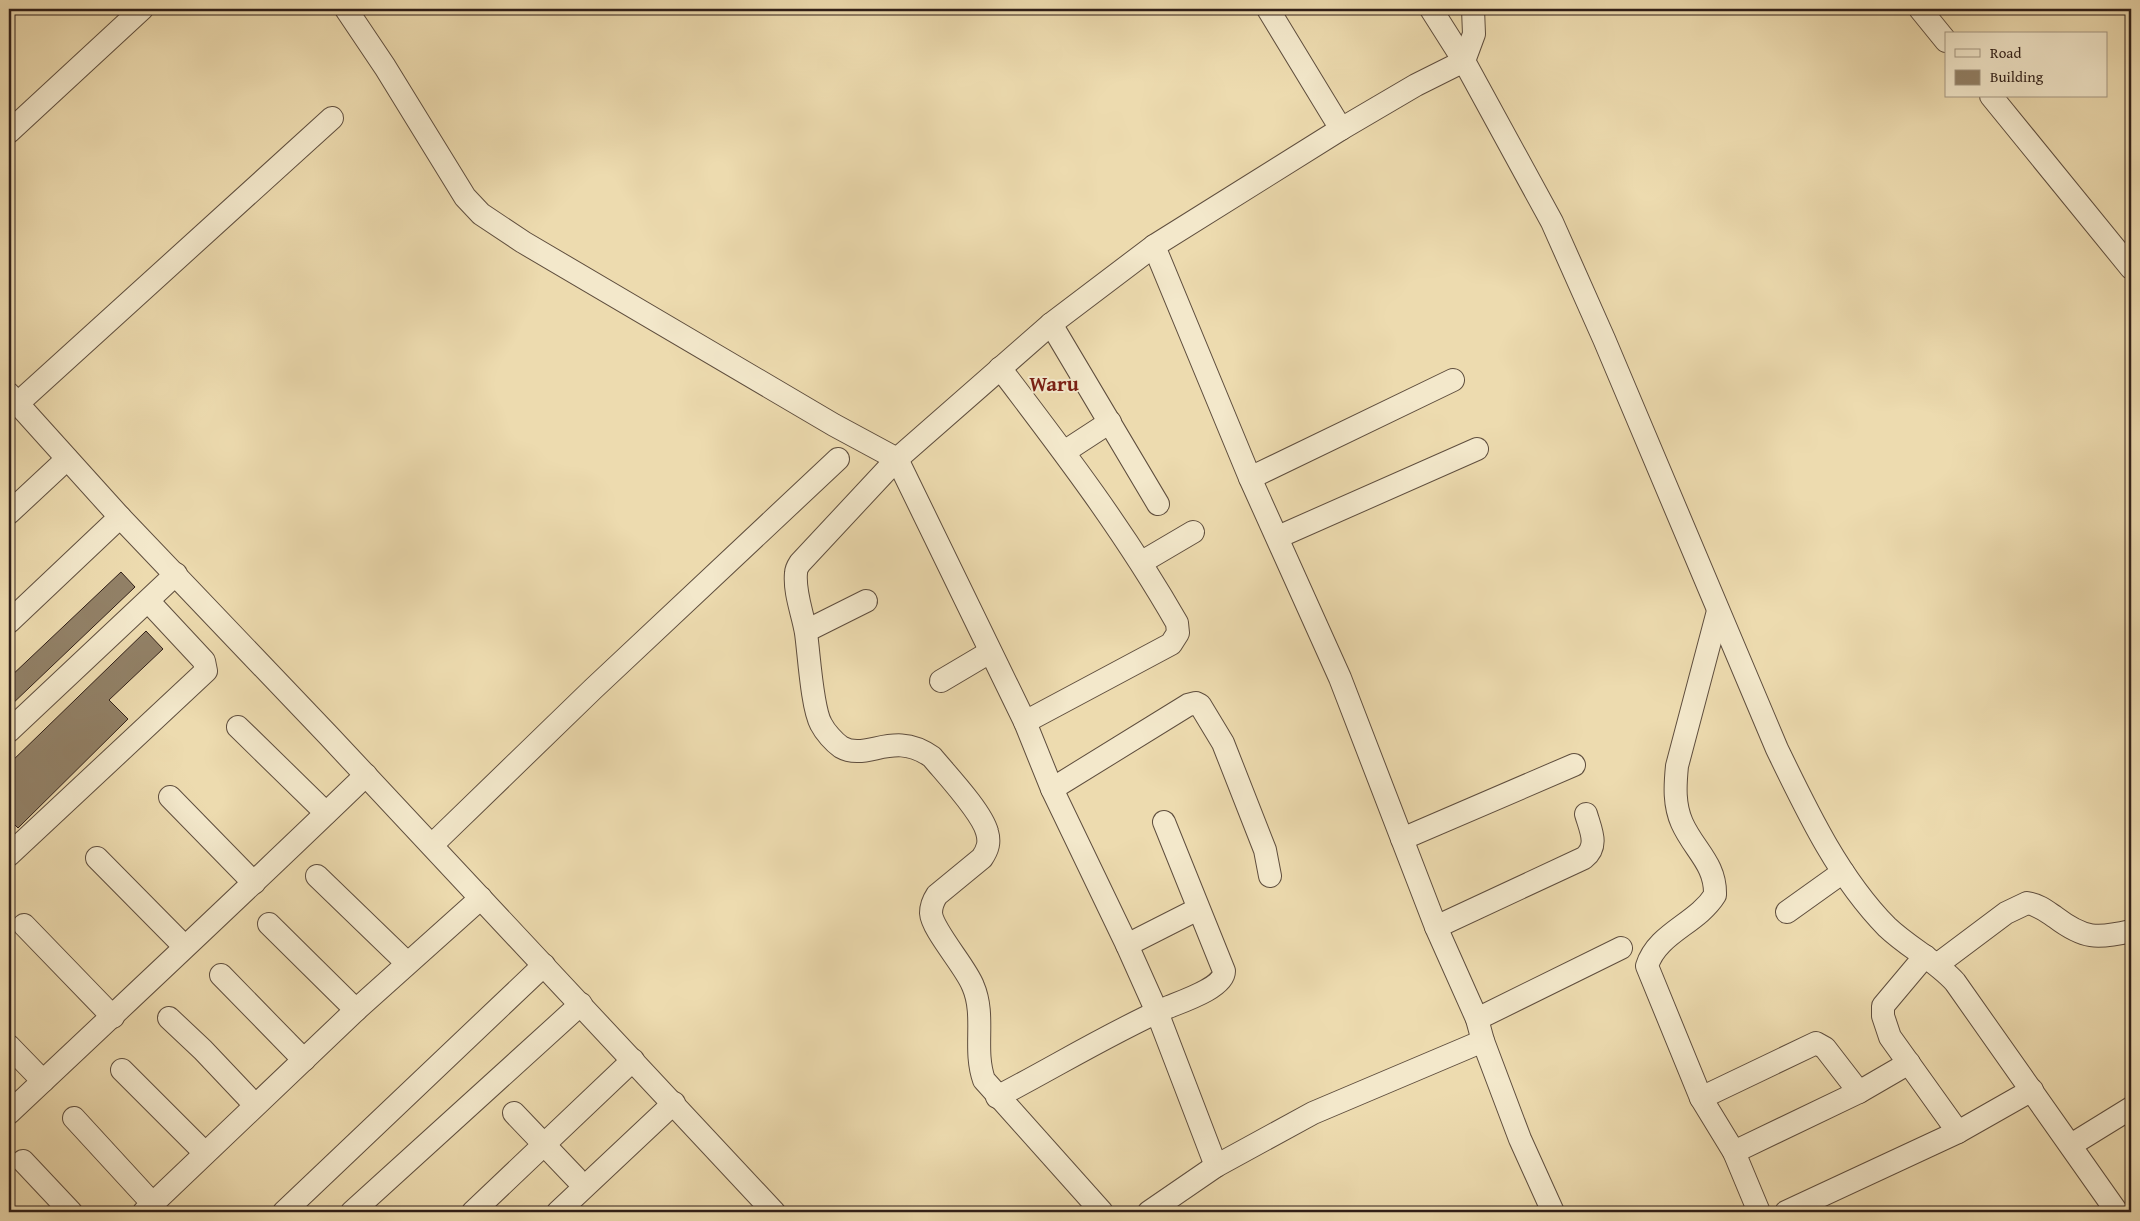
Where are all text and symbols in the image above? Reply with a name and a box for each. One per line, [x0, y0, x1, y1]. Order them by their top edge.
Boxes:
legend [1945, 32, 2108, 98]
text: Road [1990, 42, 2021, 63]
text: Building [1990, 66, 2044, 87]
district label: Waru [1029, 368, 1079, 399]

